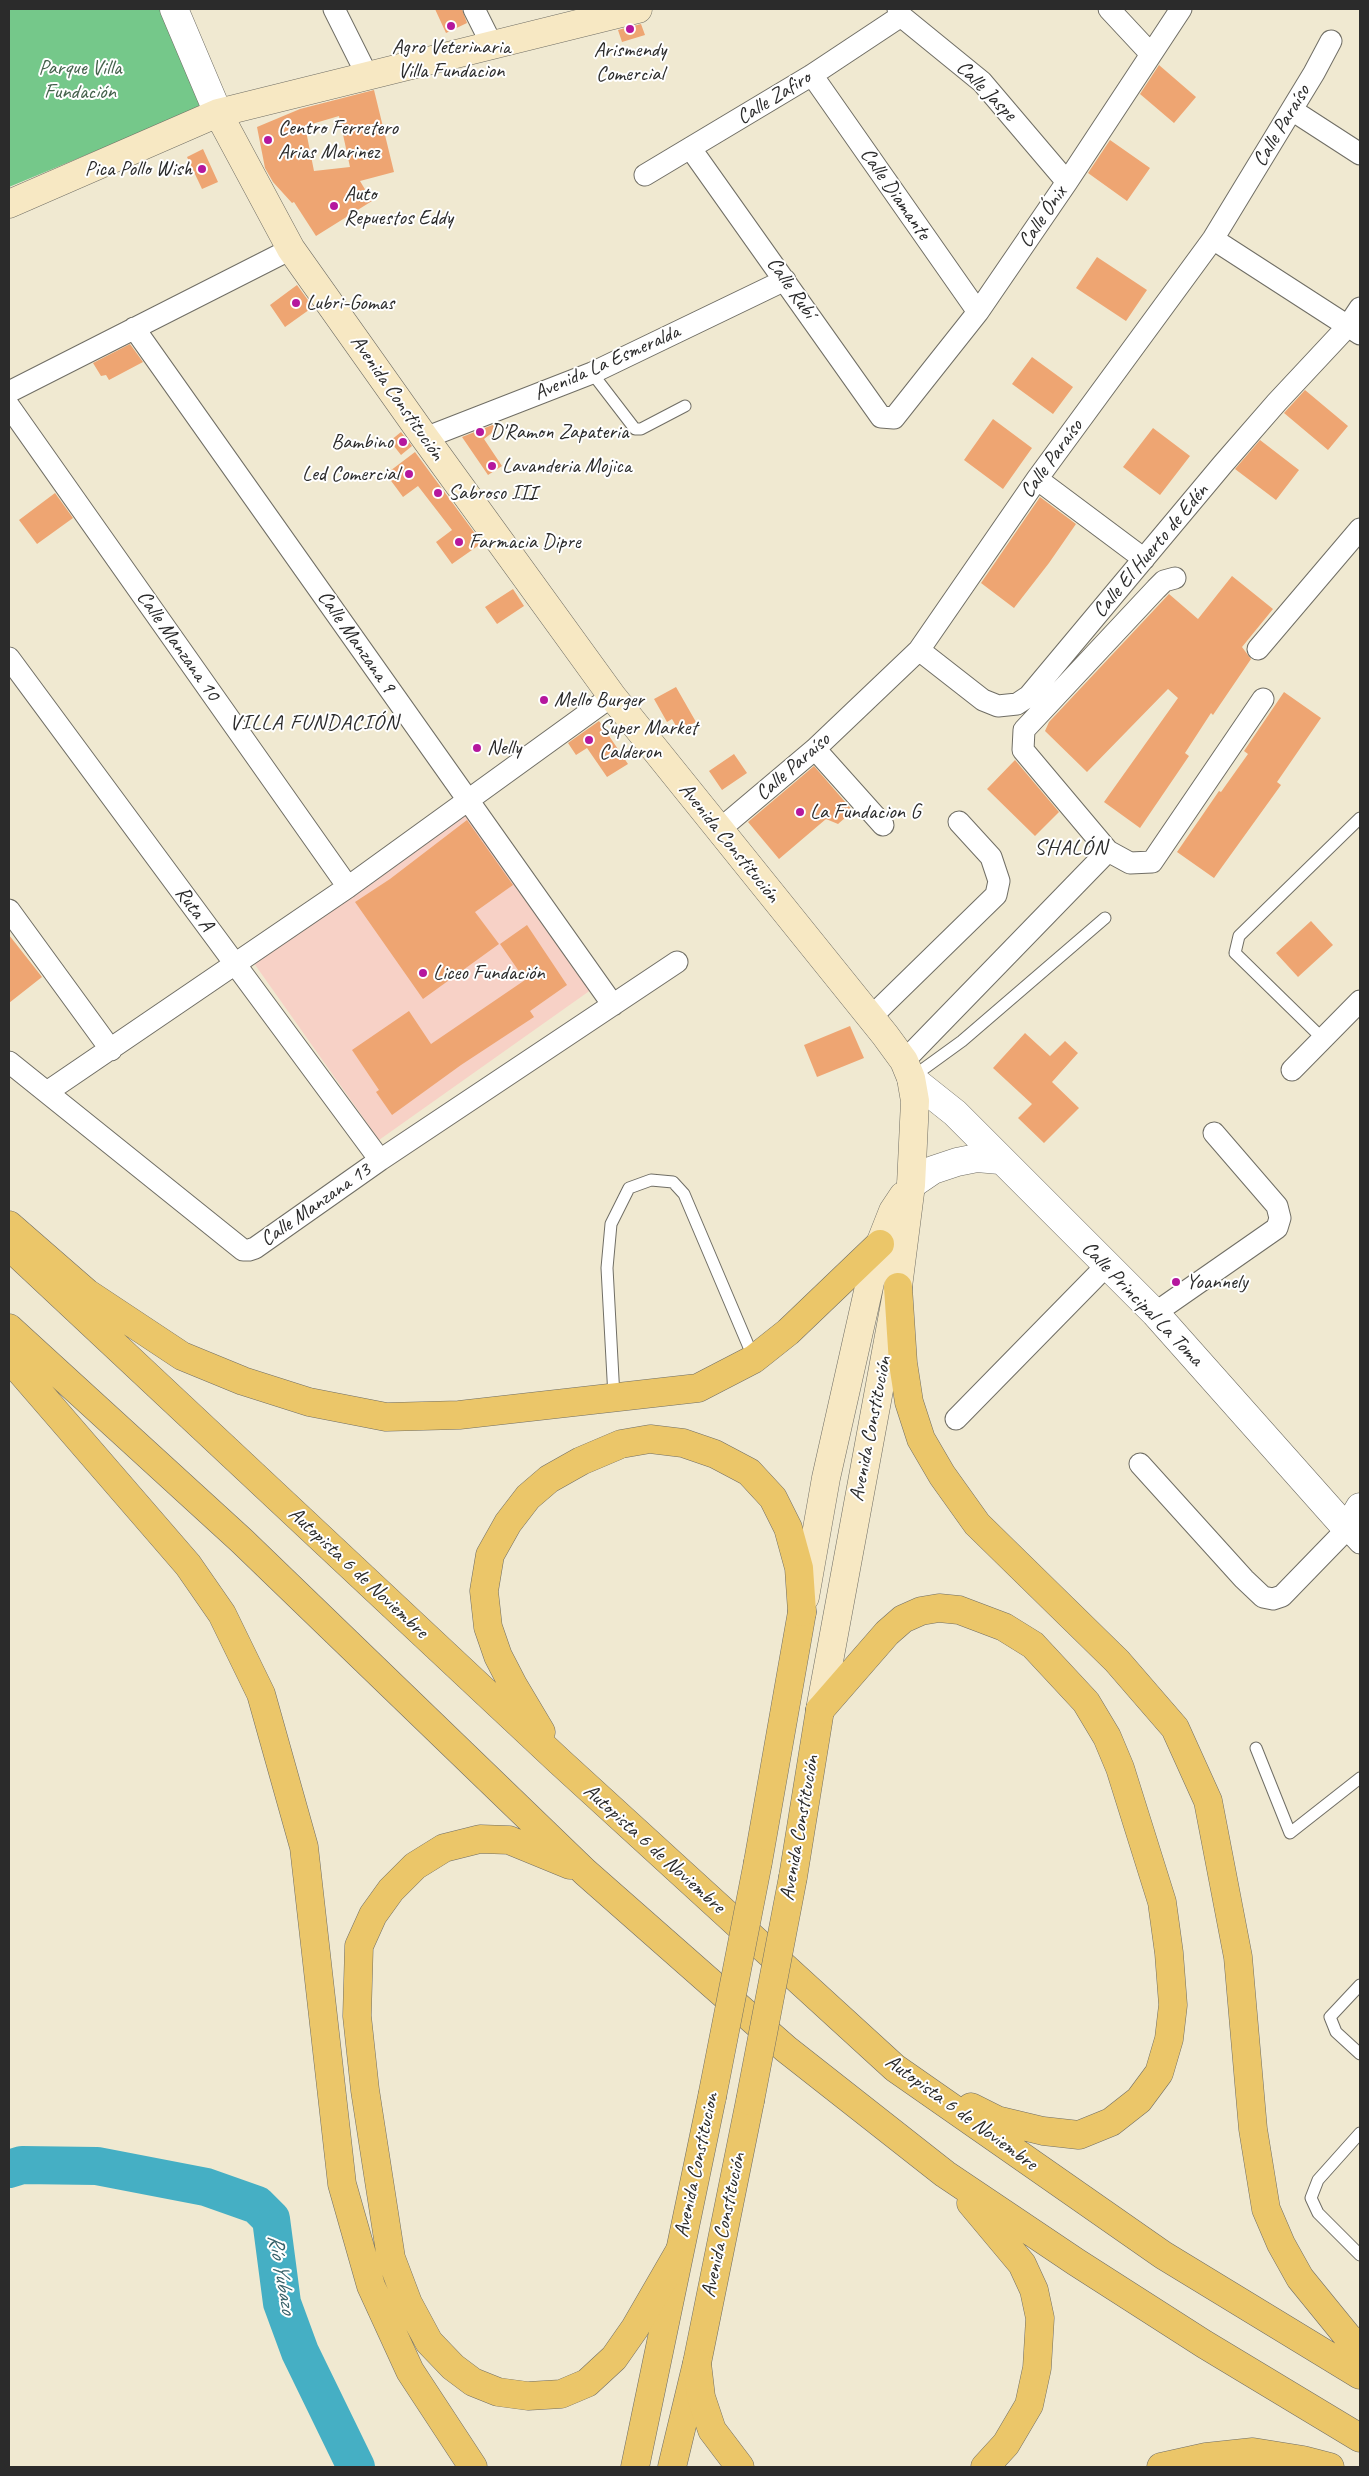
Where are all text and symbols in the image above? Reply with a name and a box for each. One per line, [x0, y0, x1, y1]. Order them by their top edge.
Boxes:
marker: Agro Veterinaria Villa Fundacion [445, 20, 457, 32]
marker: Arismendy Comercial [624, 23, 636, 35]
place label: Agro Veterinaria Villa Fundacion [392, 34, 510, 84]
place label: Arismendy Comercial [594, 37, 666, 87]
park label: Parque Villa Fundación [39, 55, 121, 105]
street label: Calle Jaspe [950, 55, 1022, 127]
street label: Calle Zafiro [732, 65, 816, 131]
street label: Calle Paraíso [1248, 81, 1316, 171]
place label: Centro Ferretero Arias Marinez [278, 115, 398, 165]
marker: Centro Ferretero Arias Marinez [262, 134, 274, 146]
street label: Calle Diamante [854, 143, 936, 245]
place label: Pica Pollo Wish [85, 156, 192, 182]
marker: Pica Pollo Wish [196, 163, 208, 175]
place label: Auto Repuestos Eddy [344, 181, 453, 231]
street label: Calle Ónix [1013, 181, 1073, 253]
marker: Auto Repuestos Eddy [328, 200, 340, 212]
street label: Calle Rubí [761, 252, 821, 324]
place label: Lubri-Gomas [306, 290, 394, 316]
marker: Lubri-Gomas [290, 297, 302, 309]
street label: Avenida La Esmeralda [530, 320, 684, 406]
street label: Avenida Constitución [344, 330, 450, 466]
street label: Calle Paraíso [1015, 415, 1089, 503]
place label: D'Ramon Zapateria [490, 419, 628, 445]
marker: D'Ramon Zapateria [474, 426, 486, 438]
place label: Bambino [331, 429, 393, 455]
marker: Bambino [397, 436, 409, 448]
place label: Lavanderia Mojica [502, 453, 631, 479]
marker: Lavanderia Mojica [486, 460, 498, 472]
place label: Led Comercial [302, 461, 399, 487]
marker: Led Comercial [403, 468, 415, 480]
street label: Calle El Huerto de Edén [1088, 479, 1214, 623]
place label: Sabroso III [448, 480, 537, 506]
marker: Sabroso III [432, 487, 444, 499]
place label: Farmacia Dipre [469, 529, 581, 555]
marker: Farmacia Dipre [453, 536, 465, 548]
street label: Calle Manzana 10 [131, 586, 225, 706]
street label: Calle Manzana 9 [311, 586, 401, 698]
place label: Mello Burger [554, 687, 644, 713]
marker: Mello Burger [538, 694, 550, 706]
district label: VILLA FUNDACIÓN [228, 710, 400, 736]
place label: Super Market Calderon [599, 715, 697, 765]
street label: Calle Paraíso [751, 728, 835, 806]
marker: Super Market Calderon [583, 734, 595, 746]
place label: Nelly [487, 735, 521, 761]
marker: Nelly [471, 742, 483, 754]
street label: Avenida Constitución [673, 778, 785, 908]
place label: La Fundacion G [810, 799, 920, 825]
marker: La Fundacion G [794, 806, 806, 818]
district label: SHALÓN [1034, 835, 1108, 861]
street label: Ruta A [169, 882, 219, 936]
place label: Liceo Fundación [433, 960, 545, 986]
marker: Liceo Fundación [417, 967, 429, 979]
street label: Calle Manzana 13 [256, 1158, 376, 1252]
street label: Calle Principal La Toma [1076, 1236, 1208, 1372]
place label: Yoannely [1186, 1269, 1248, 1295]
marker: Yoannely [1170, 1276, 1182, 1288]
street label: Avenida Constitución [845, 1354, 897, 1504]
street label: Autopista 6 de Noviembre [283, 1502, 433, 1644]
street label: Avenida Constitución [775, 1753, 825, 1903]
street label: Autopista 6 de Noviembre [578, 1779, 730, 1919]
street label: Autopista 6 de Noviembre [880, 2049, 1042, 2177]
street label: Avenida Constitucion [669, 2090, 725, 2240]
street label: Avenida Constitución [696, 2150, 752, 2300]
water label: Río Yubazo [261, 2232, 301, 2316]

